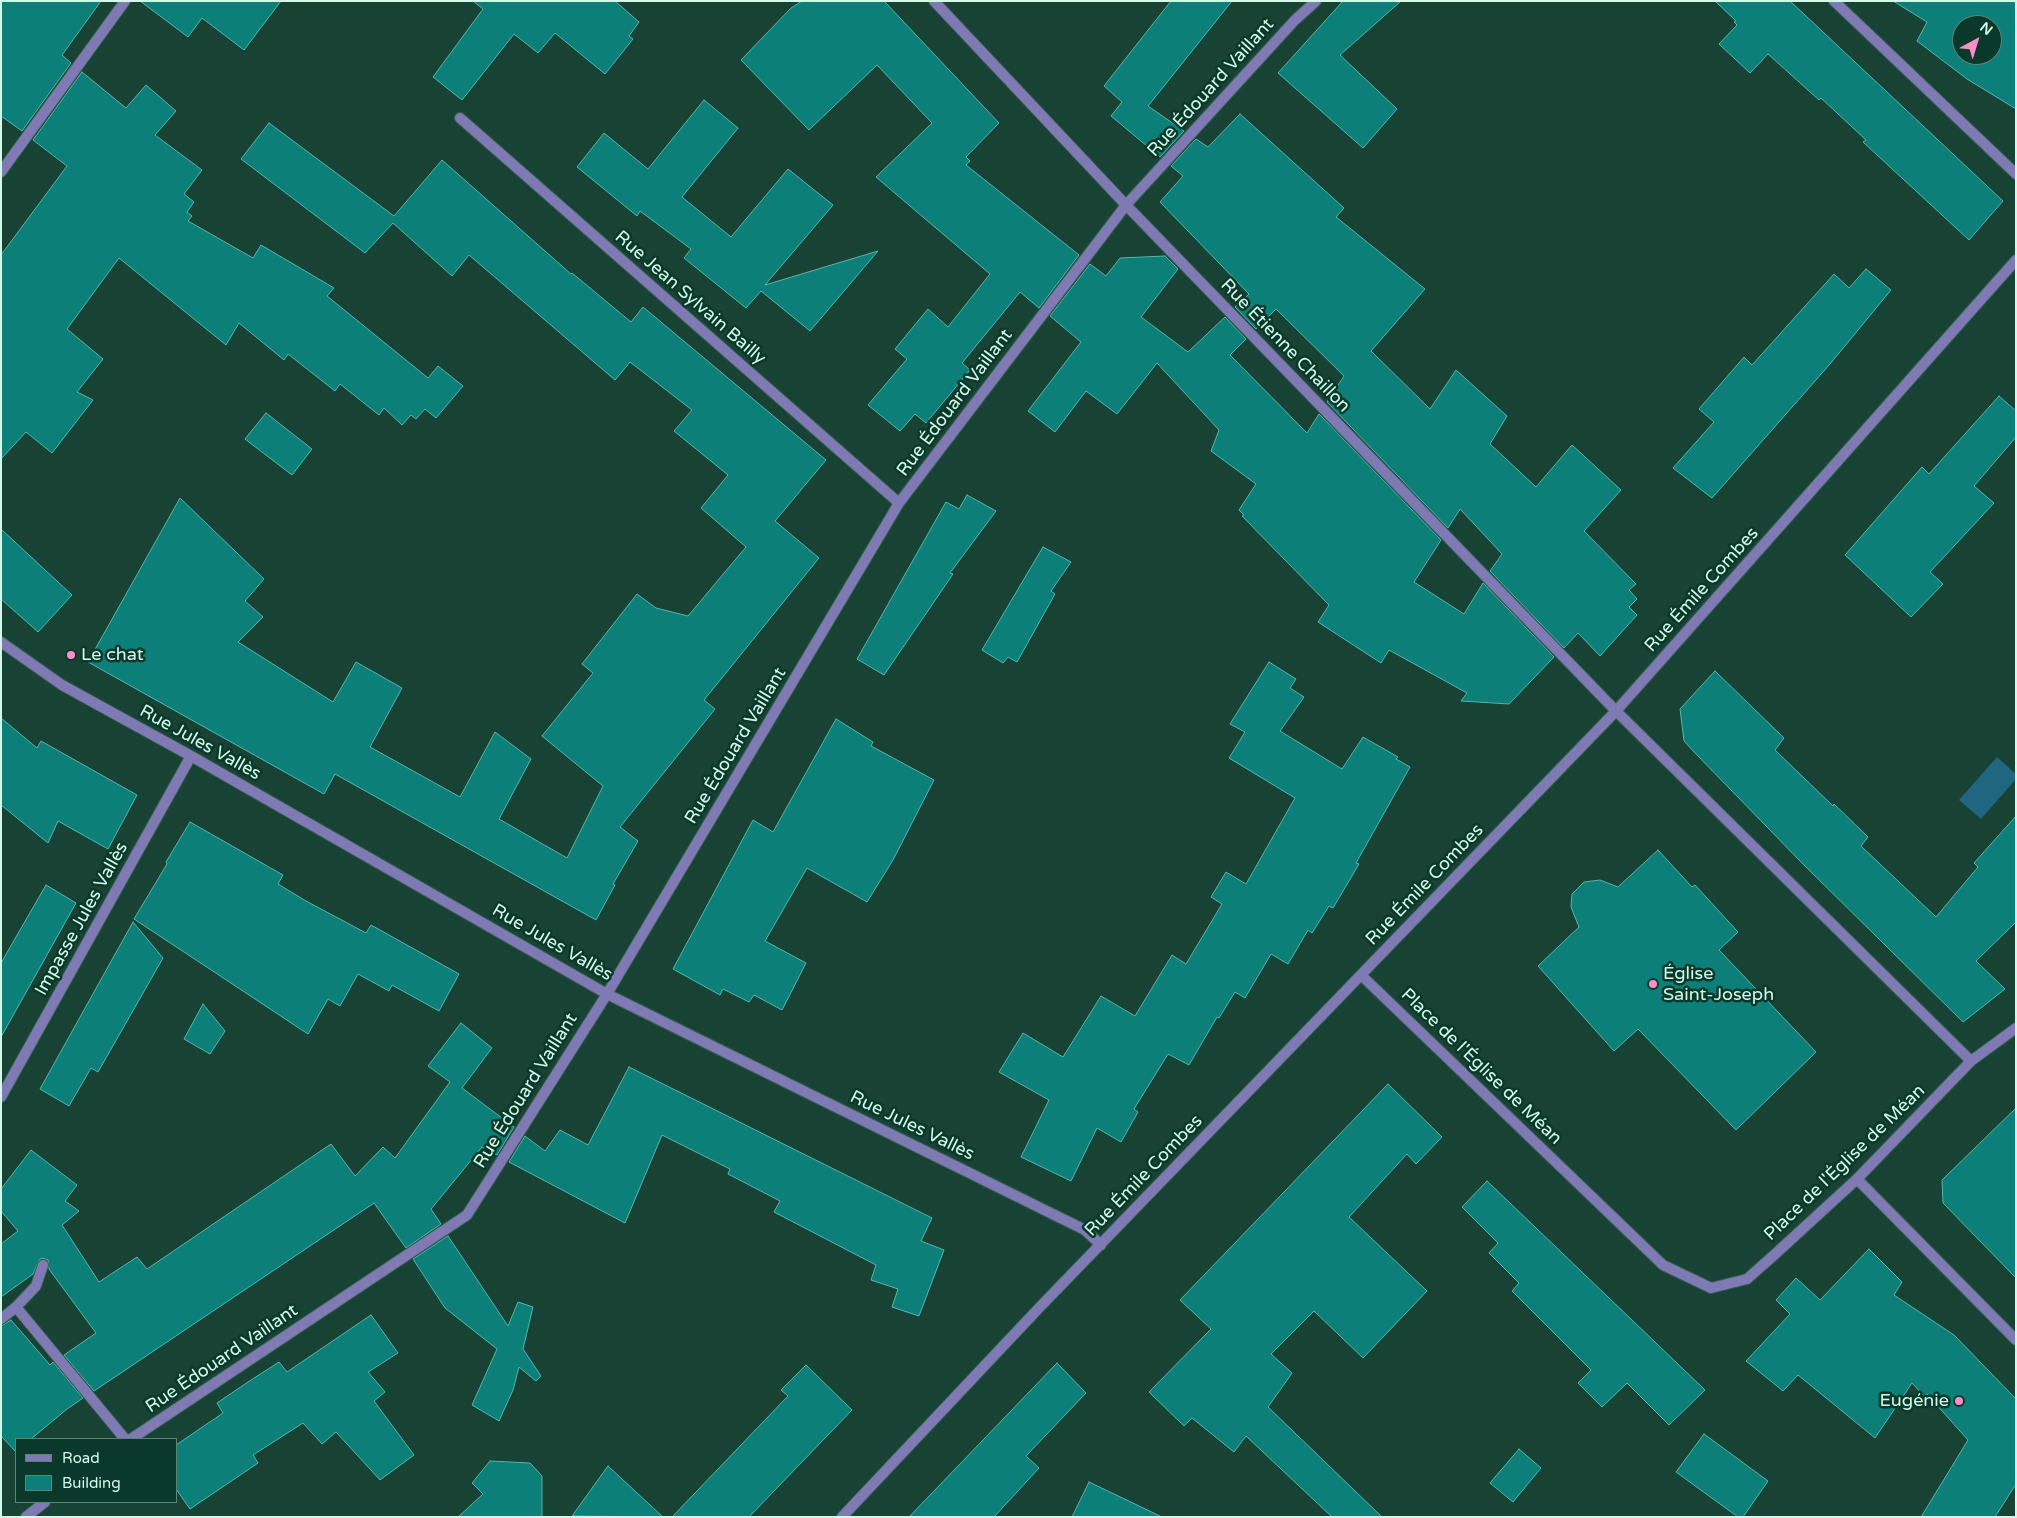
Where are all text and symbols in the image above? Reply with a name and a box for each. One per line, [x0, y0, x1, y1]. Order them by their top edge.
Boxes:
street label: Rue Édouard Vaillant [1143, 14, 1279, 162]
north arrow [1952, 15, 2002, 65]
text: N [1976, 19, 1996, 39]
street label: Rue Jean Sylvain Bailly [610, 227, 770, 369]
street label: Rue Étienne Chaillon [1216, 275, 1354, 417]
street label: Rue Édouard Vaillant [893, 325, 1017, 481]
street label: Rue Émile Combes [1640, 523, 1764, 657]
place label: Le chat [81, 644, 144, 666]
marker: Le chat [65, 649, 77, 661]
street label: Rue Édouard Vaillant [681, 664, 791, 828]
street label: Rue Jules Vallès [136, 701, 264, 785]
street label: Rue Émile Combes [1362, 820, 1488, 950]
street label: Impasse Jules Vallès [31, 839, 133, 999]
street label: Rue Jules Vallès [488, 900, 616, 986]
place label: Église Saint-Joseph [1663, 963, 1774, 1006]
marker: Église Saint-Joseph [1647, 978, 1659, 990]
street label: Place de l'Église de Méan [1396, 984, 1566, 1150]
street label: Rue Édouard Vaillant [469, 1009, 583, 1173]
street label: Place de l'Église de Méan [1760, 1080, 1930, 1246]
street label: Rue Jules Vallès [846, 1087, 978, 1165]
street label: Rue Émile Combes [1081, 1111, 1207, 1241]
street label: Rue Édouard Vaillant [142, 1300, 302, 1418]
place label: Eugénie [1880, 1390, 1949, 1412]
marker: Eugénie [1953, 1395, 1965, 1407]
legend [15, 1438, 178, 1503]
text: Road [62, 1449, 100, 1467]
text: Building [62, 1474, 121, 1492]

